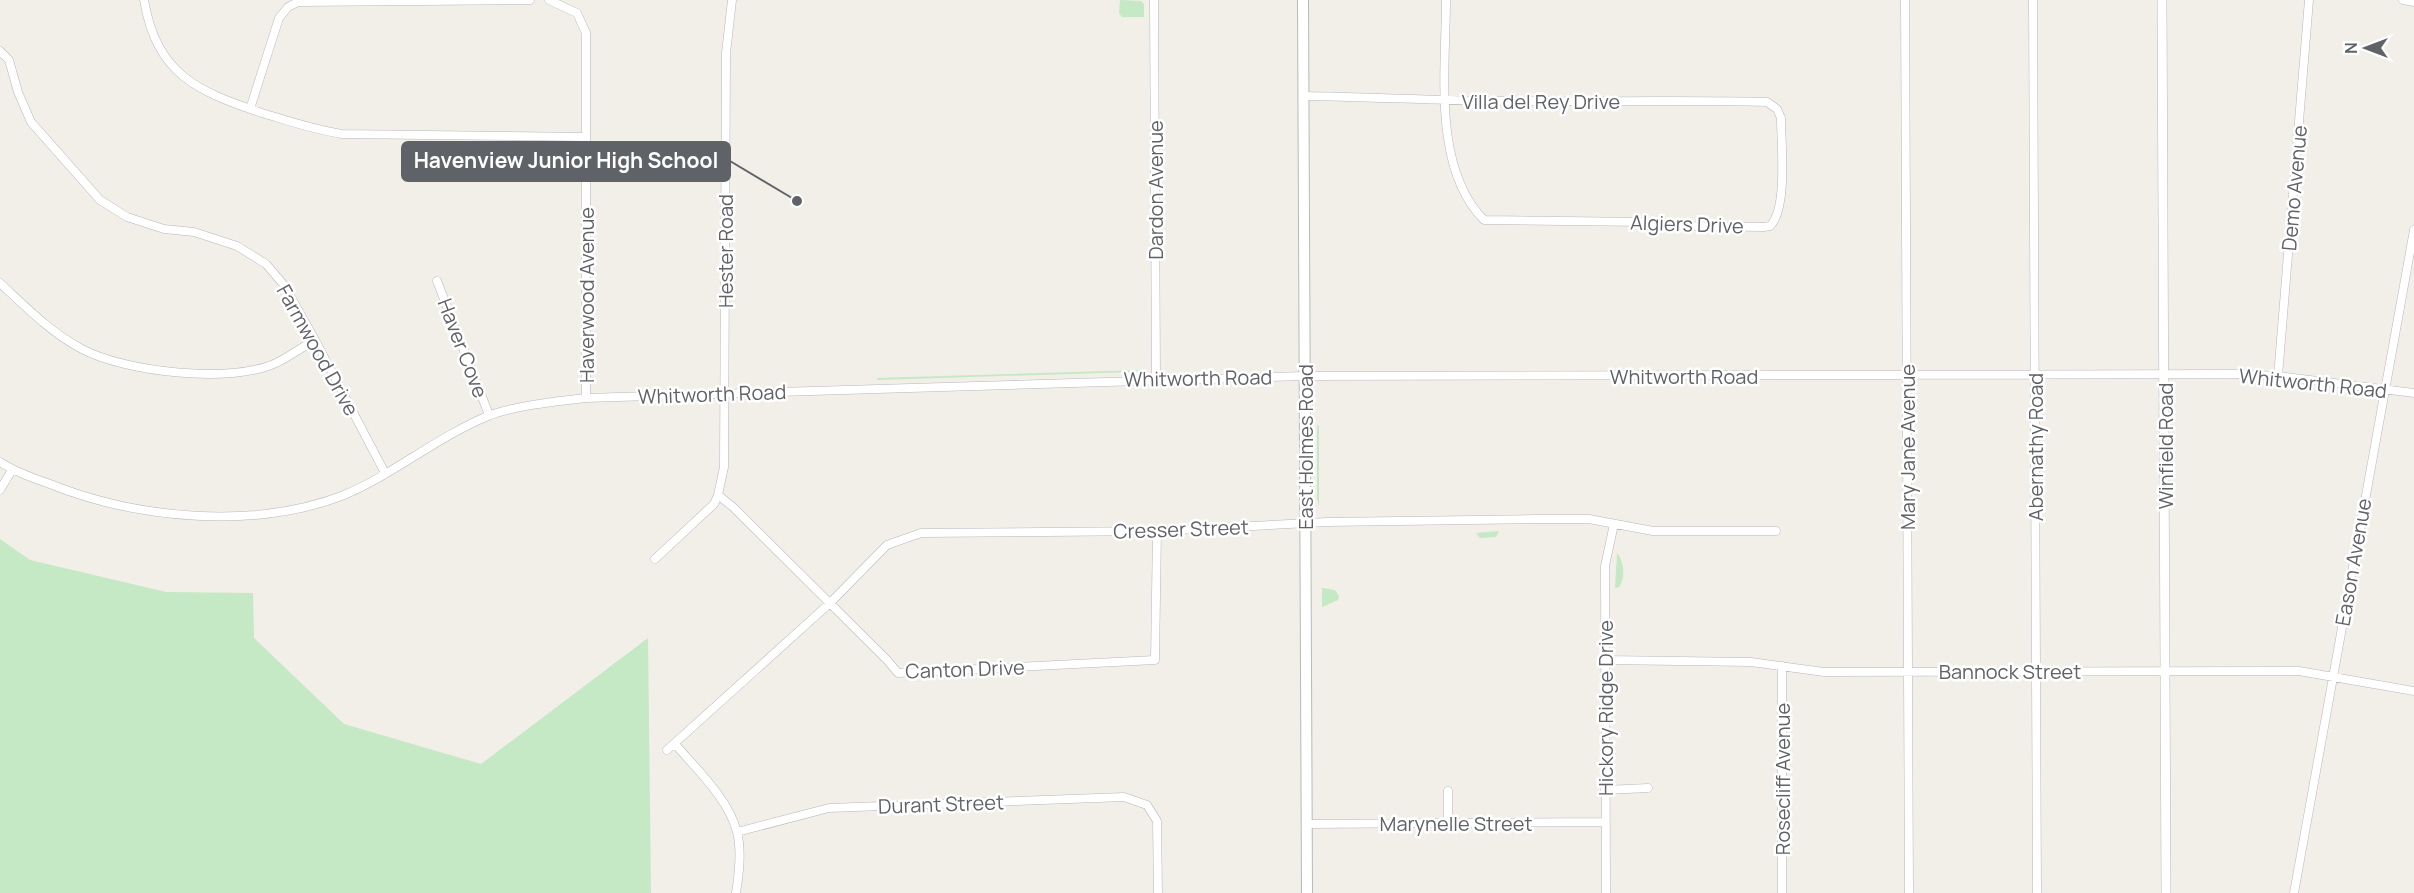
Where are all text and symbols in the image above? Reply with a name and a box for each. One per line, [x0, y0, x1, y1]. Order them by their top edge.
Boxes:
north arrow [2336, 18, 2396, 78]
text: N [2340, 42, 2362, 54]
street label: Villa del Rey Drive [1462, 88, 1620, 115]
street label: Dardon Avenue [1142, 120, 1169, 260]
street label: Demo Avenue [2275, 124, 2313, 252]
callout: Havenview Junior High School [402, 142, 730, 181]
text: Havenview Junior High School [414, 146, 718, 174]
street label: Hester Road [712, 194, 739, 308]
street label: Haverwood Avenue [573, 207, 600, 383]
street label: Algiers Drive [1630, 209, 1744, 239]
street label: Farmwood Drive [271, 280, 365, 420]
street label: Haver Cove [432, 294, 494, 402]
street label: Whitworth Road [2238, 362, 2388, 404]
street label: Whitworth Road [1123, 363, 1273, 393]
street label: Whitworth Road [1610, 363, 1758, 390]
street label: East Holmes Road [1292, 364, 1319, 530]
street label: Mary Jane Avenue [1894, 364, 1921, 530]
street label: Abernathy Road [2022, 373, 2049, 521]
street label: Whitworth Road [637, 378, 787, 410]
street label: Winfield Road [2152, 383, 2179, 509]
street label: Eason Avenue [2328, 496, 2378, 628]
street label: Cresser Street [1113, 513, 1249, 545]
street label: Hickory Ridge Drive [1592, 620, 1619, 796]
street label: Canton Drive [905, 653, 1025, 685]
street label: Bannock Street [1939, 658, 2081, 685]
street label: Rosecliff Avenue [1769, 703, 1796, 855]
street label: Durant Street [878, 788, 1004, 820]
street label: Marynelle Street [1380, 810, 1532, 837]

